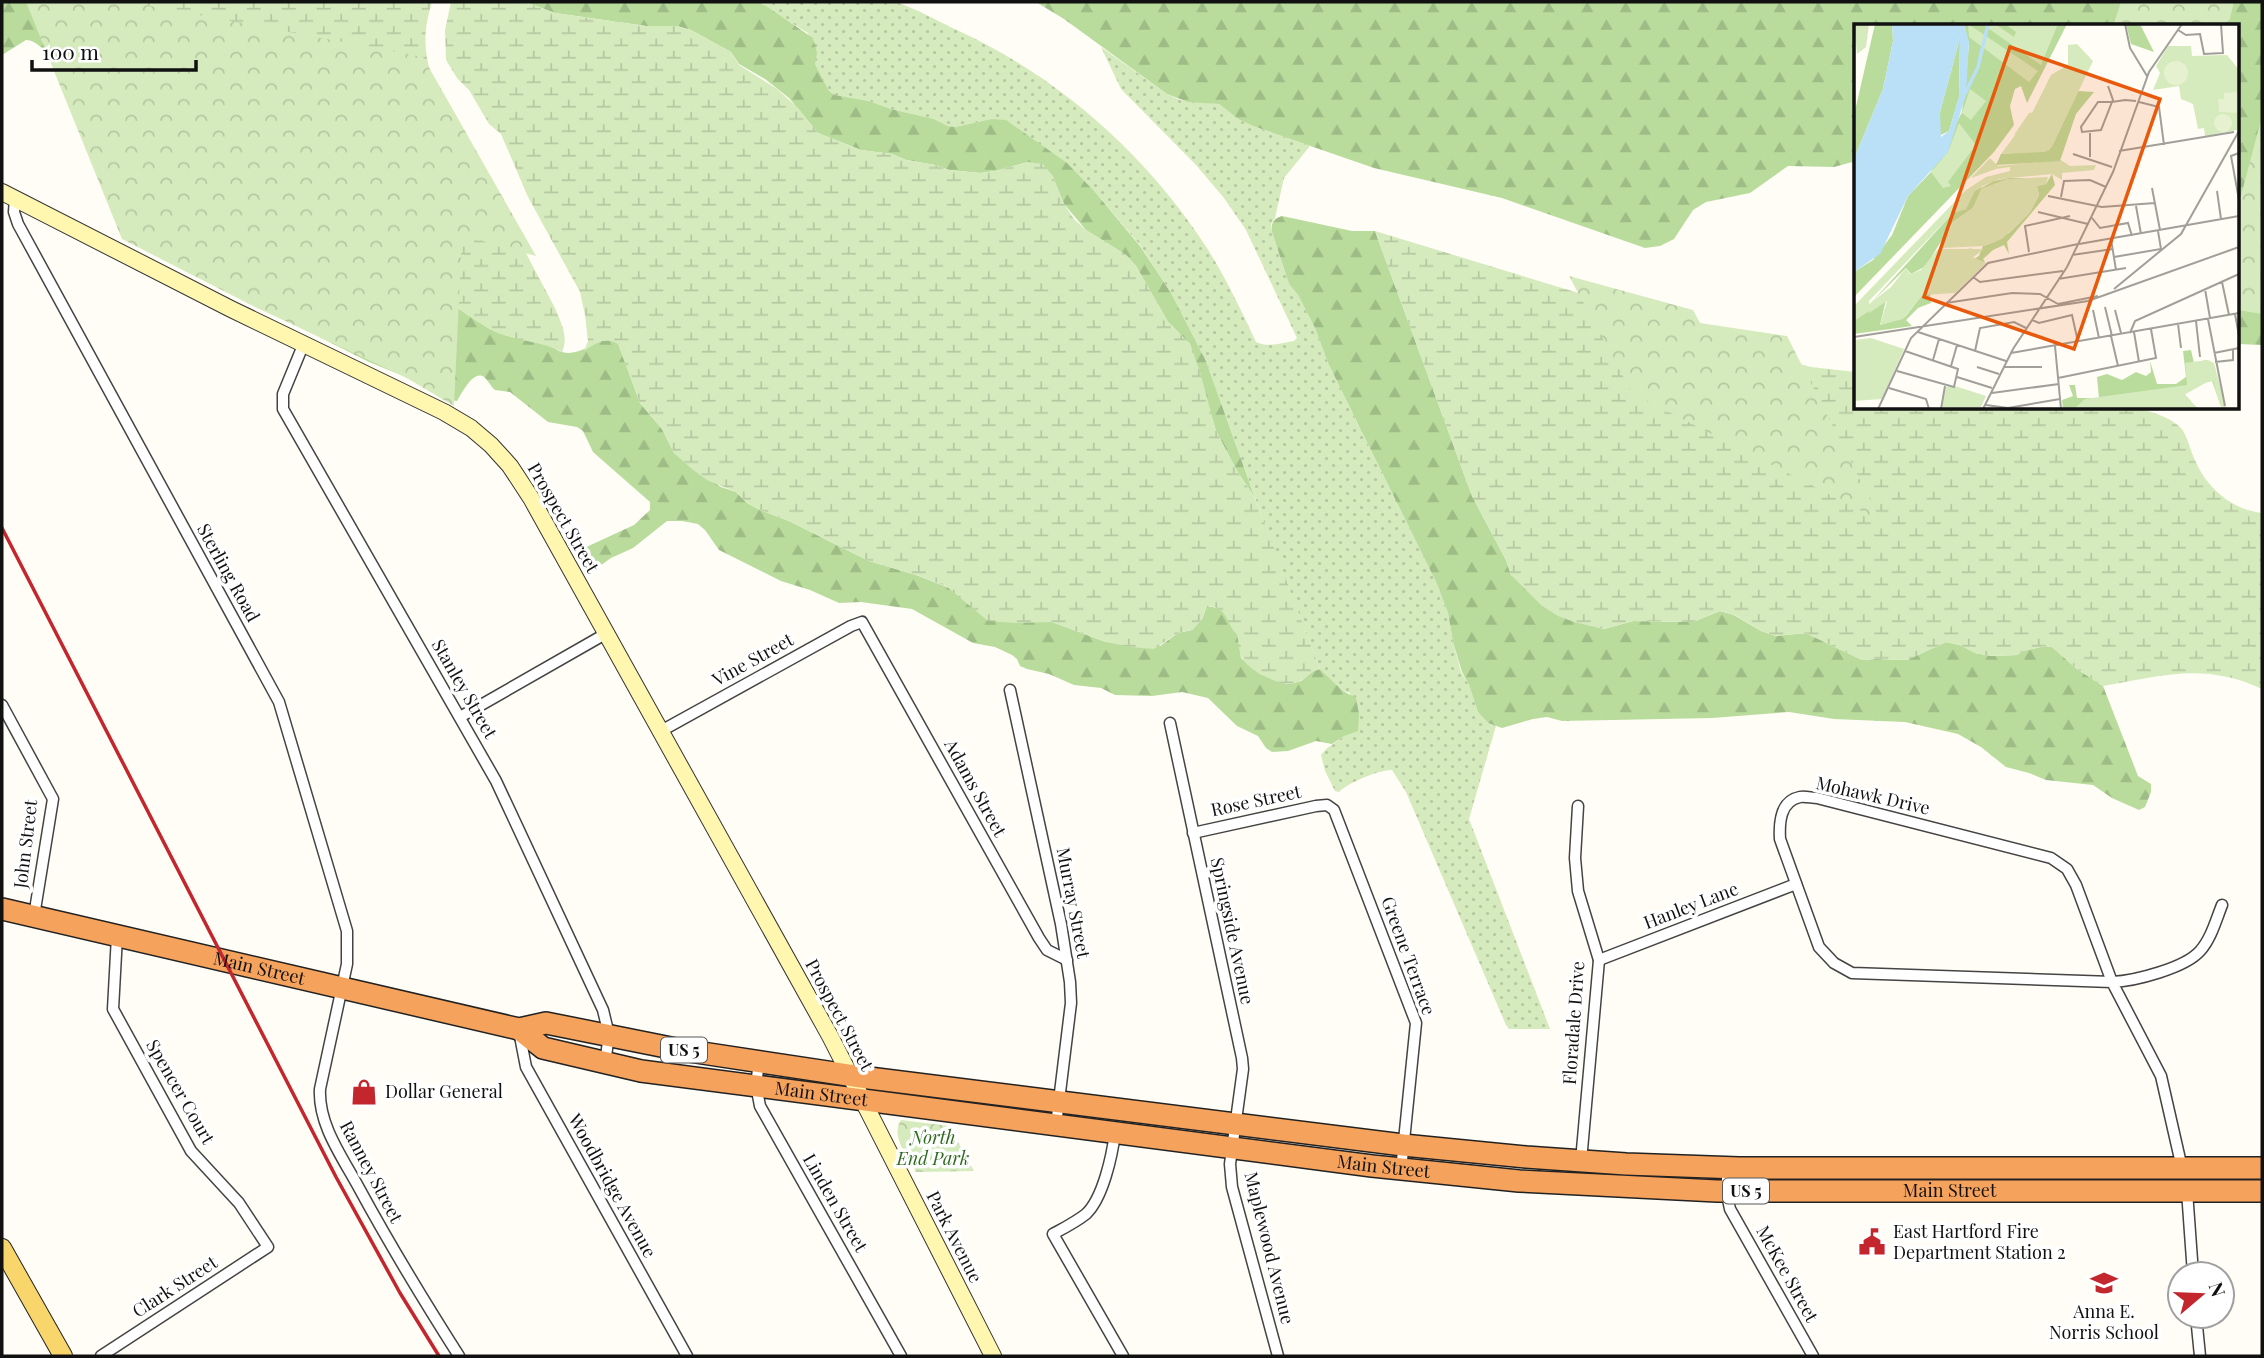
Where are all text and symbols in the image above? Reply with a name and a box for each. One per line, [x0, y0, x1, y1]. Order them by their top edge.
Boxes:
inset map [1854, 24, 2240, 410]
scale bar [32, 28, 196, 72]
text: 100 m [42, 37, 99, 65]
street label: Prospect Street [523, 458, 605, 577]
street label: Sterling Road [192, 519, 266, 626]
street label: Vine Street [707, 627, 798, 692]
street label: Stanley Street [427, 634, 503, 743]
street label: Adams Street [939, 734, 1013, 841]
street label: Mohawk Drive [1814, 770, 1932, 820]
street label: Rose Street [1209, 779, 1304, 821]
street label: John Street [8, 797, 42, 891]
street label: Murray Street [1051, 845, 1097, 961]
street label: Springside Avenue [1206, 855, 1260, 1006]
street label: Hanley Lane [1640, 876, 1741, 934]
street label: Greene Terrace [1376, 893, 1442, 1018]
street label: Main Street [211, 945, 308, 990]
street label: Prospect Street [800, 954, 880, 1075]
street label: Floradale Drive [1557, 960, 1589, 1086]
street label: Spencer Court [141, 1035, 221, 1149]
road number: US 5 [661, 1038, 707, 1062]
street label: Main Street [773, 1076, 870, 1111]
shop icon: Dollar General [349, 1077, 379, 1107]
place label: Dollar General [385, 1079, 503, 1103]
street label: Woodbridge Avenue [563, 1108, 662, 1262]
street label: Ranney Street [335, 1116, 409, 1227]
park label: North End Park [896, 1125, 969, 1170]
street label: Linden Street [798, 1149, 874, 1257]
street label: Main Street [1336, 1149, 1432, 1183]
street label: Maplewood Avenue [1239, 1169, 1301, 1326]
road number: US 5 [1723, 1178, 1769, 1204]
street label: Main Street [1903, 1178, 1997, 1202]
street label: Park Avenue [922, 1187, 988, 1287]
place label: East Hartford Fire Department Station 2 [1893, 1219, 2066, 1264]
street label: McKee Street [1751, 1221, 1825, 1327]
public building icon: East Hartford Fire Department Station 2 [1857, 1227, 1887, 1257]
street label: Clark Street [127, 1249, 222, 1323]
north arrow [2166, 1260, 2236, 1330]
school or university icon: Anna E. Norris School [2089, 1268, 2119, 1298]
text: N [2203, 1278, 2233, 1300]
place label: Anna E. Norris School [2049, 1299, 2159, 1344]

